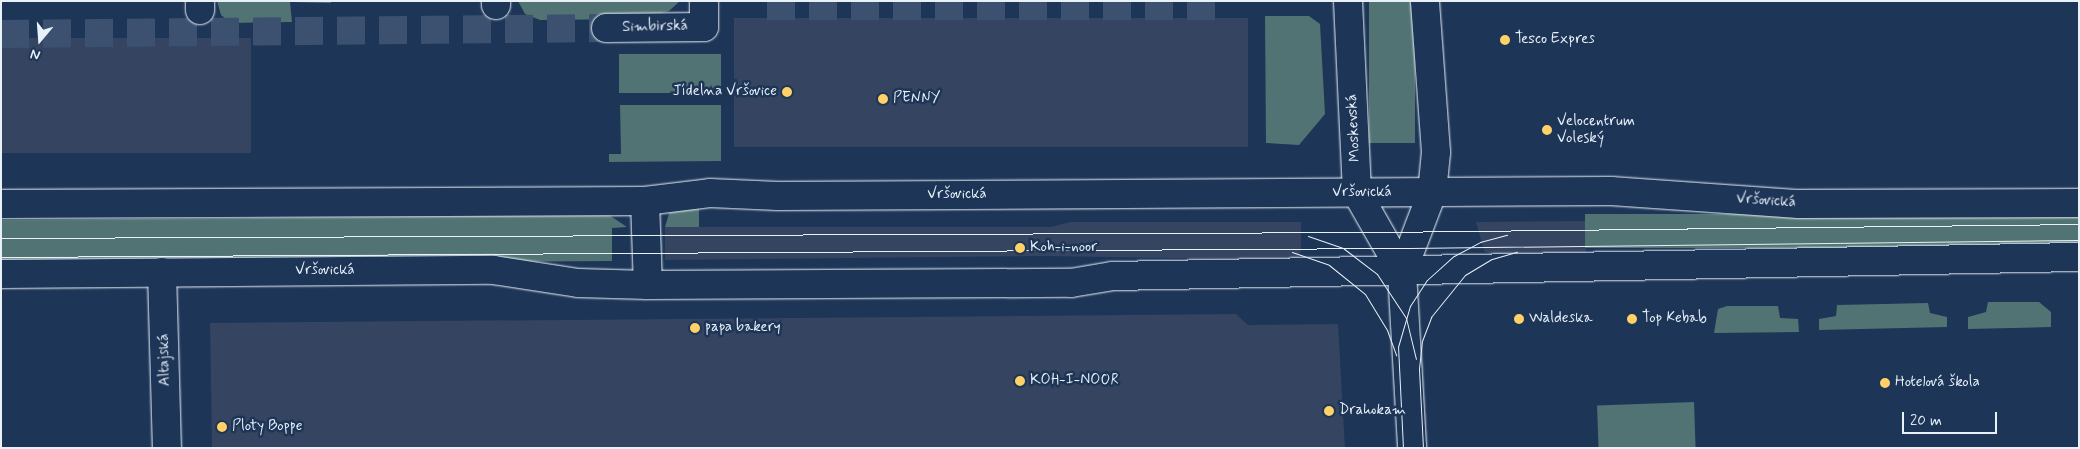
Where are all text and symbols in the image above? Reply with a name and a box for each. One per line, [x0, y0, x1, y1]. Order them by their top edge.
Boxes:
north arrow [15, 15, 65, 65]
street label: Simbirská [622, 17, 688, 37]
place label: Tesco Expres [1515, 31, 1595, 49]
marker: Tesco Expres [1499, 34, 1511, 46]
text: N [28, 44, 43, 64]
place label: Jídelna Vršovice [673, 83, 777, 101]
marker: Jídelna Vršovice [781, 86, 793, 98]
place label: PENNY [893, 90, 940, 108]
marker: PENNY [877, 93, 889, 105]
street label: Moskevská [1343, 94, 1365, 162]
place label: Velocentrum Voleský [1557, 112, 1635, 147]
marker: Velocentrum Voleský [1541, 124, 1553, 136]
street label: Vršovická [1332, 184, 1392, 202]
street label: Vršovická [927, 186, 987, 204]
street label: Vršovická [1736, 190, 1796, 212]
place label: Koh-i-noor [1030, 239, 1097, 257]
marker: Koh-i-noor [1014, 242, 1026, 254]
street label: Vršovická [295, 262, 355, 280]
place label: Waldeska [1529, 310, 1593, 328]
place label: Top Kebab [1642, 310, 1708, 328]
marker: Waldeska [1513, 313, 1525, 325]
marker: Top Kebab [1626, 313, 1638, 325]
place label: papa bakery [705, 319, 781, 337]
marker: papa bakery [689, 322, 701, 334]
street label: Altajská [156, 334, 174, 386]
place label: KOH-I-NOOR [1030, 372, 1119, 390]
place label: Hotelová škola [1895, 374, 1980, 392]
marker: KOH-I-NOOR [1014, 375, 1026, 387]
marker: Hotelová škola [1879, 377, 1891, 389]
place label: Drahokam [1339, 402, 1406, 420]
scale bar [1905, 402, 2000, 434]
marker: Drahokam [1323, 405, 1335, 417]
text: 20 m [1910, 411, 1942, 431]
place label: Ploty Boppe [232, 418, 303, 436]
marker: Ploty Boppe [216, 421, 228, 433]

